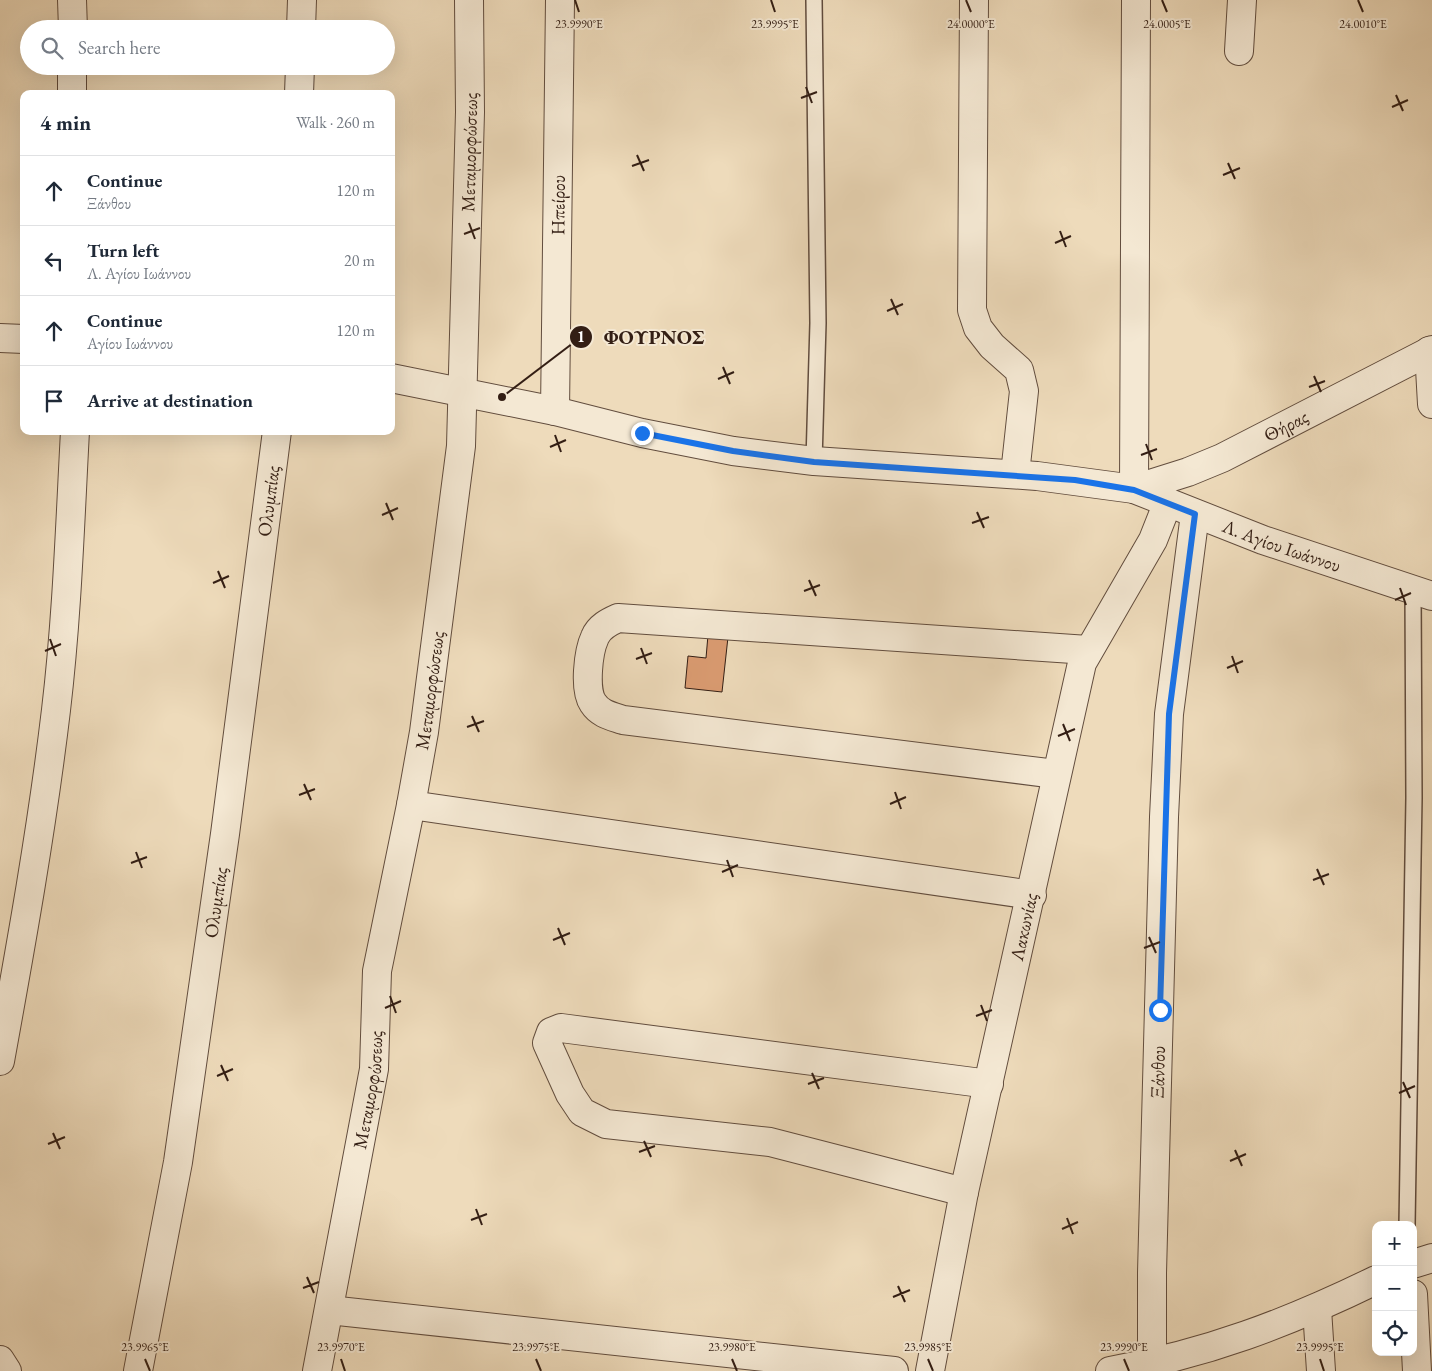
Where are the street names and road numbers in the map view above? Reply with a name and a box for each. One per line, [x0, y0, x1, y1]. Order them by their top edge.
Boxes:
street label: Μεταμορφώσεως [455, 93, 483, 212]
street label: Ηπείρου [545, 175, 571, 235]
street label: Θήρας [1259, 404, 1312, 447]
street label: Ολυμπίας [252, 464, 285, 538]
street label: Λ. Αγίου Ιωάννου [1218, 513, 1344, 578]
street label: Μεταμορφώσεως [409, 630, 450, 752]
street label: Ολυμπίας [198, 865, 233, 940]
street label: Λακωνίας [1004, 891, 1043, 964]
street label: Μεταμορφώσεως [347, 1030, 388, 1151]
street label: Ξάνθου [1145, 1046, 1171, 1099]

